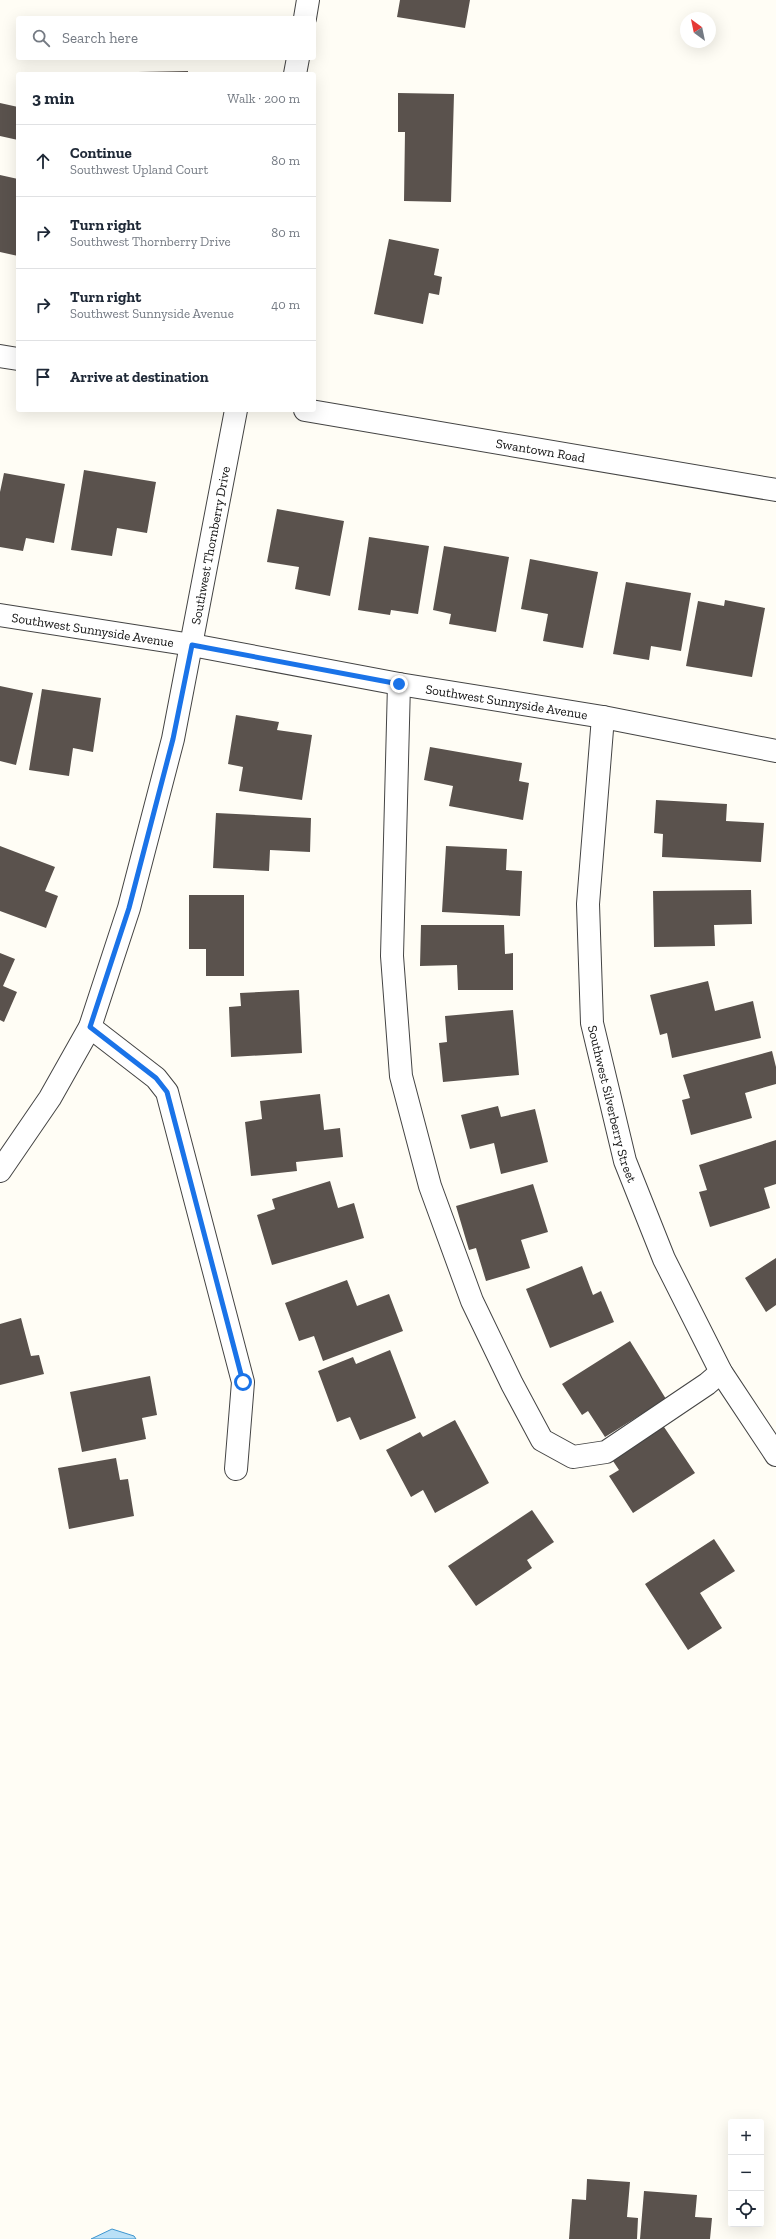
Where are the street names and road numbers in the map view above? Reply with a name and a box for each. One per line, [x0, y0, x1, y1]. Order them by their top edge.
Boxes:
street label: Swantown Road [495, 435, 586, 465]
street label: Southwest Thornberry Drive [188, 465, 233, 626]
street label: Southwest Sunnyside Avenue [11, 609, 175, 650]
street label: Southwest Sunnyside Avenue [425, 681, 589, 722]
street label: Southwest Silverberry Street [585, 1024, 640, 1185]

